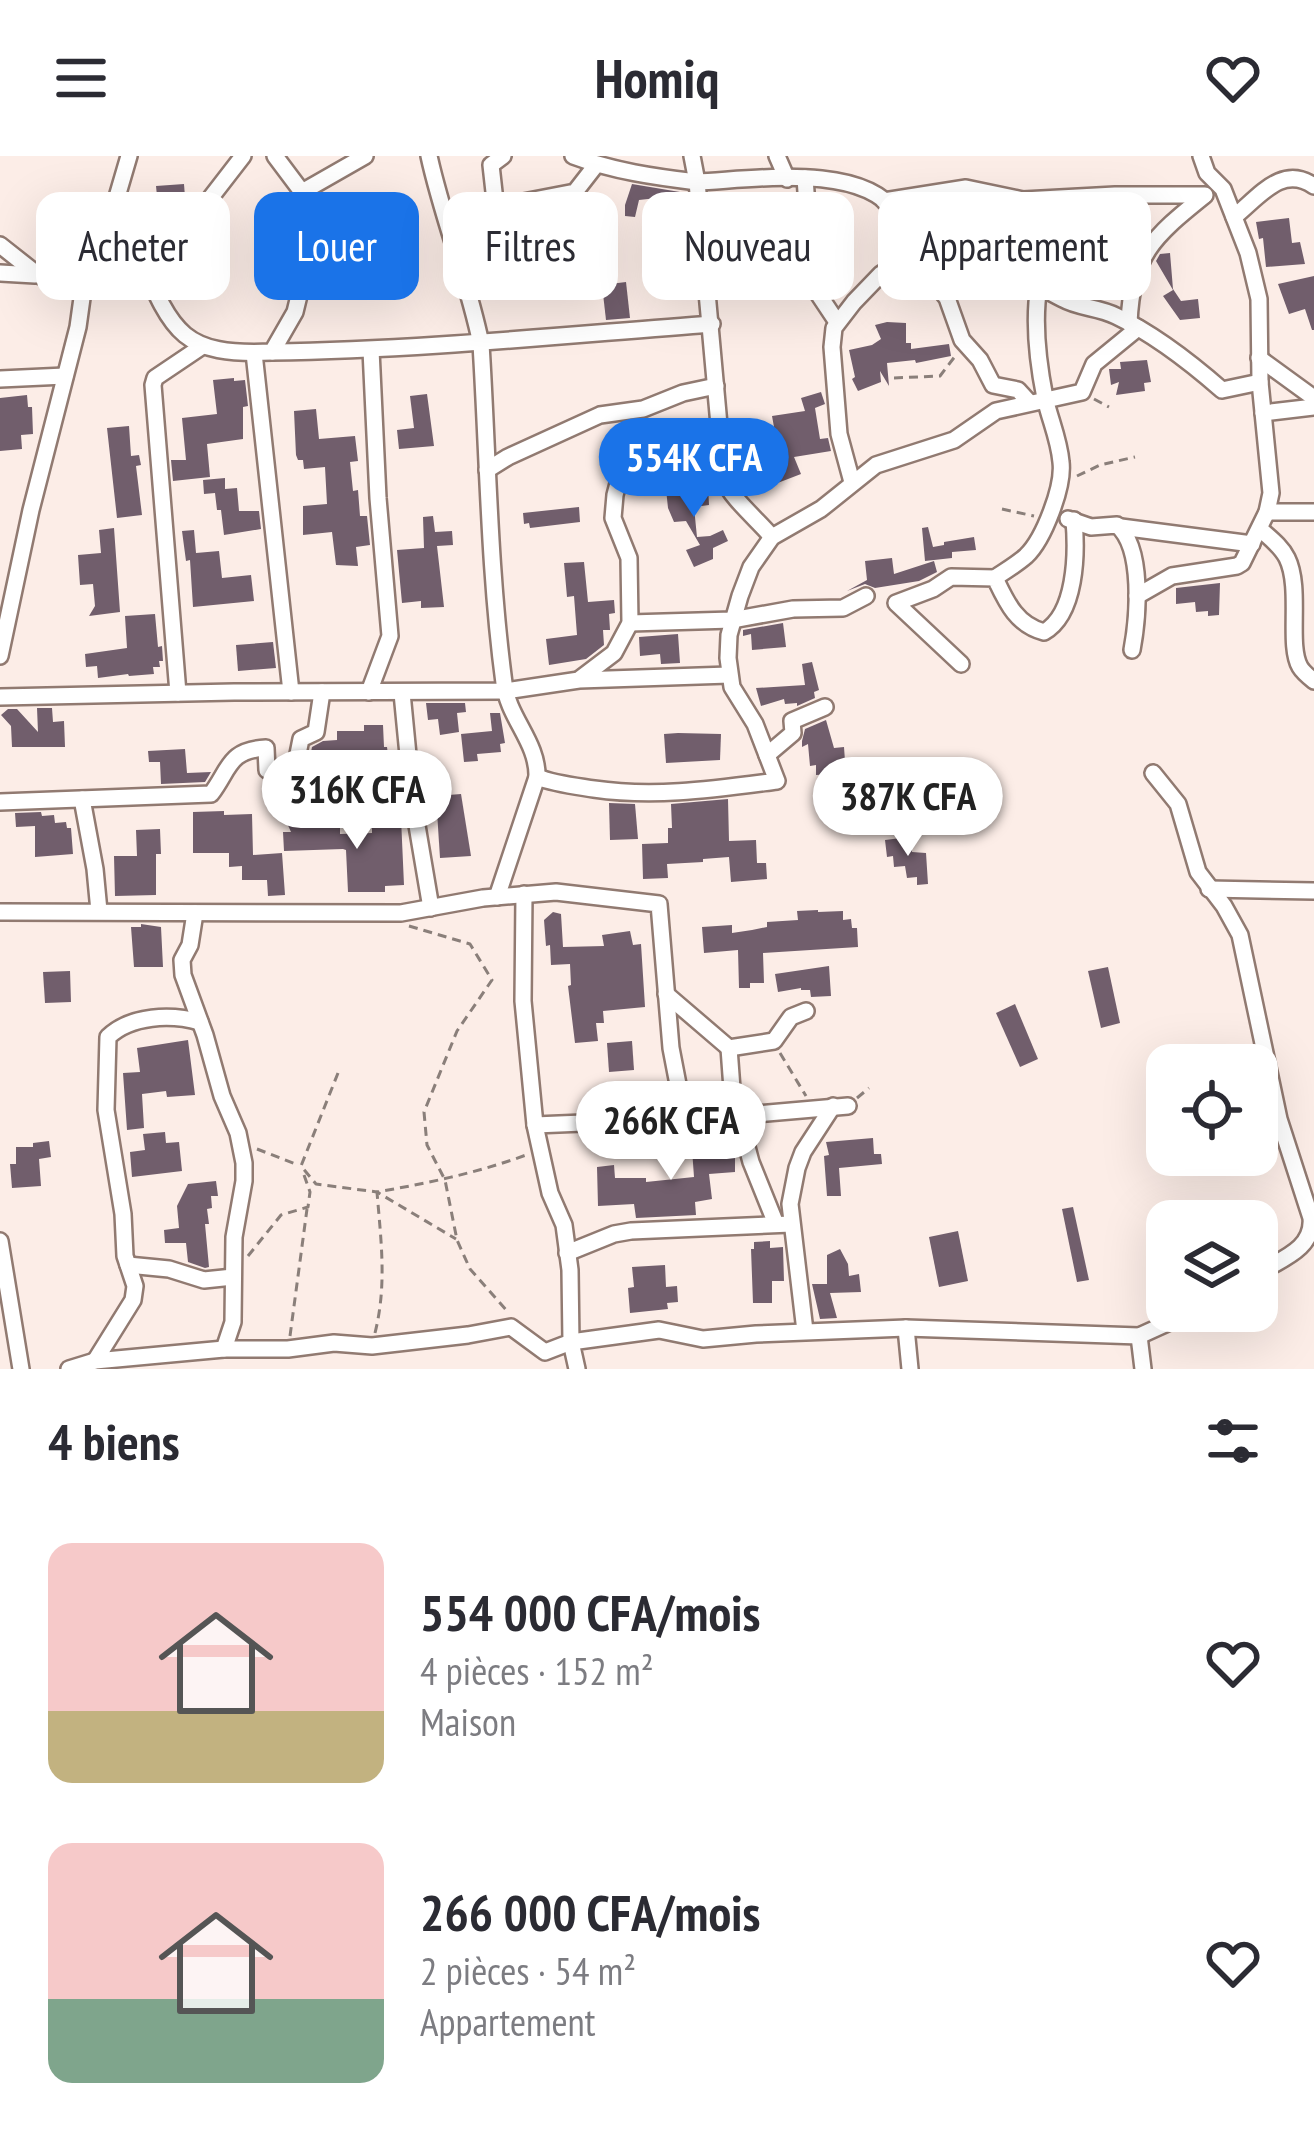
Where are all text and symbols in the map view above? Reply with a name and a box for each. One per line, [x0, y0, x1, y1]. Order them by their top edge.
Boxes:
text: Homiq [595, 43, 719, 113]
icon: menu [48, 45, 114, 111]
icon: heart [1200, 45, 1266, 111]
chip: Acheter [36, 192, 230, 300]
chip: Louer [254, 192, 419, 300]
chip: Filtres [443, 192, 618, 300]
chip: Nouveau [642, 192, 854, 300]
chip: Appartement [878, 192, 1151, 300]
pin: 554K CFA [570, 418, 818, 520]
text: 554K CFA [626, 431, 762, 482]
pin: 316K CFA [233, 750, 481, 852]
pin: 387K CFA [784, 757, 1032, 859]
text: 316K CFA [289, 763, 425, 814]
text: 387K CFA [840, 770, 976, 821]
map controls [1146, 1044, 1278, 1332]
button: locate [1146, 1044, 1278, 1176]
pin: 266K CFA [547, 1081, 795, 1183]
text: 266K CFA [603, 1094, 739, 1145]
button: layers [1146, 1200, 1278, 1332]
text: 4 biens [48, 1408, 179, 1474]
icon: filters [1200, 1408, 1266, 1474]
text: 554 000 CFA/mois [420, 1579, 760, 1645]
icon: home [144, 1591, 288, 1735]
icon: heart [1200, 1630, 1266, 1696]
text: 4 pièces · 152 m² [420, 1645, 654, 1696]
text: Maison [420, 1696, 516, 1747]
text: 266 000 CFA/mois [420, 1879, 760, 1945]
icon: home [144, 1891, 288, 2035]
icon: heart [1200, 1930, 1266, 1996]
text: 2 pièces · 54 m² [420, 1945, 636, 1996]
text: Appartement [420, 1996, 595, 2047]

